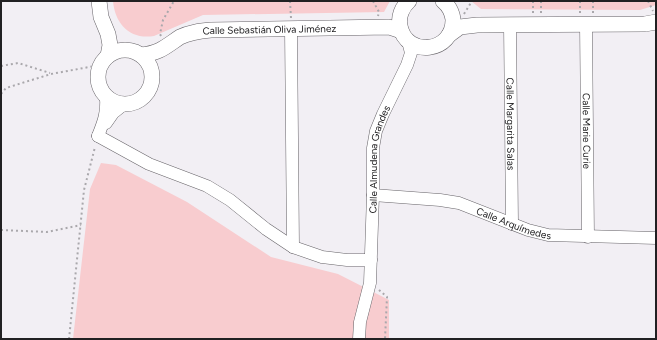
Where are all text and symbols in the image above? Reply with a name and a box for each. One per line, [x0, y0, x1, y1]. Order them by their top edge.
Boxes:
street label: Calle Sebastián Oliva Jiménez [202, 22, 336, 38]
street label: Calle Margarita Salas [504, 77, 517, 171]
street label: Calle Marie Curie [580, 93, 593, 170]
street label: Calle Almudena Grandes [366, 103, 393, 214]
street label: Calle Arquímedes [474, 204, 552, 242]

